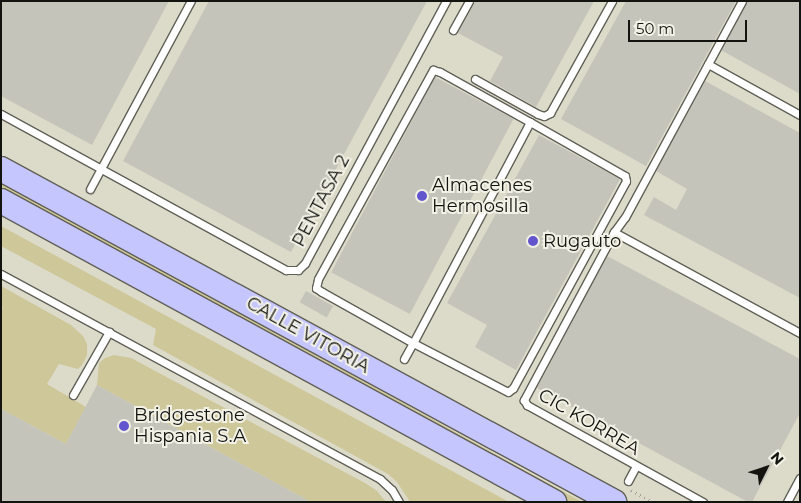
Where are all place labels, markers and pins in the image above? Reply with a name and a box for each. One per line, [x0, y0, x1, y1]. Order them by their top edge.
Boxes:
place label: Almacenes Hermosilla [432, 175, 532, 218]
marker: Almacenes Hermosilla [416, 190, 428, 202]
place label: Rugauto [543, 230, 621, 252]
marker: Rugauto [527, 235, 539, 247]
place label: Bridgestone Hispania S.A [134, 405, 246, 448]
marker: Bridgestone Hispania S.A [118, 420, 130, 432]

